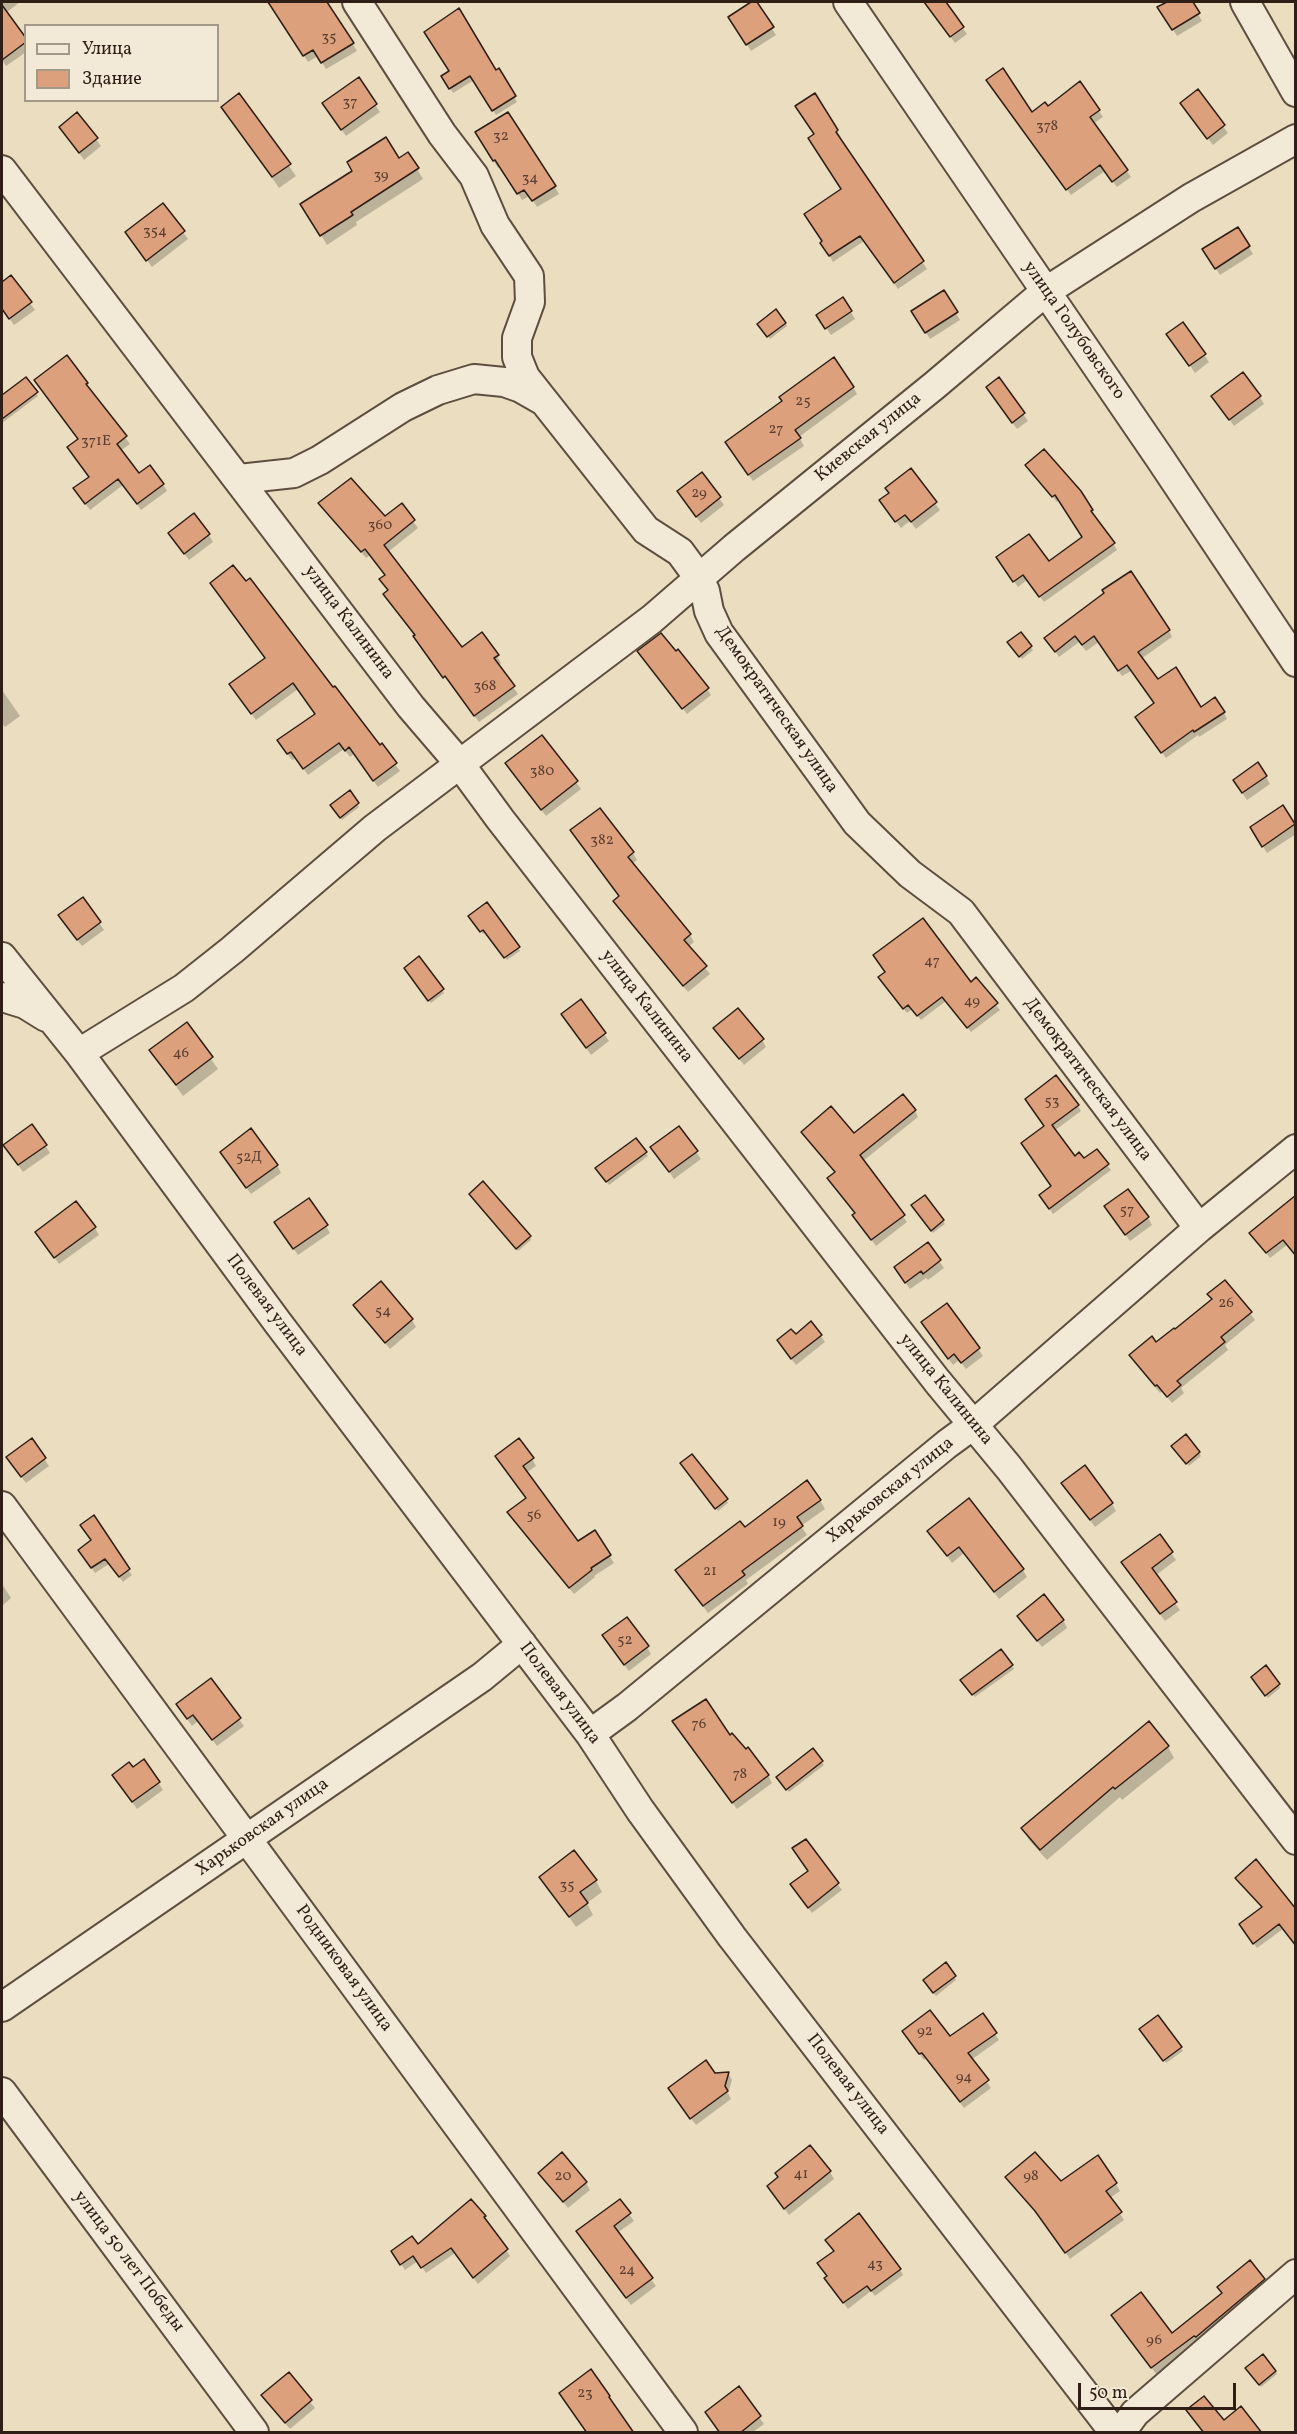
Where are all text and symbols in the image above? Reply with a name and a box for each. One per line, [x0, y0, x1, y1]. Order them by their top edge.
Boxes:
legend [24, 24, 219, 102]
house number: 35 [322, 29, 336, 47]
text: Улица [82, 37, 132, 62]
text: Здание [82, 67, 142, 92]
house number: 37 [343, 94, 357, 112]
house number: 378 [1036, 118, 1058, 136]
house number: 32 [493, 128, 509, 146]
house number: 39 [373, 167, 389, 185]
house number: 34 [522, 170, 538, 188]
house number: 354 [143, 223, 167, 241]
street label: улица Голубовского [1017, 258, 1129, 404]
street label: Киевская улица [811, 389, 927, 487]
house number: 25 [795, 393, 811, 411]
house number: 27 [769, 421, 783, 439]
house number: 371Е [81, 433, 111, 451]
house number: 29 [691, 485, 707, 503]
house number: 360 [368, 517, 392, 535]
street label: улица Калинина [298, 562, 398, 684]
street label: Демократическая улица [710, 622, 842, 798]
house number: 368 [474, 678, 496, 696]
house number: 380 [530, 763, 554, 781]
house number: 382 [590, 832, 614, 850]
street label: улица Калинина [595, 946, 697, 1068]
house number: 47 [924, 953, 940, 971]
house number: 49 [964, 993, 980, 1011]
street label: Демократическая улица [1018, 994, 1156, 1166]
house number: 46 [173, 1045, 189, 1063]
house number: 53 [1045, 1093, 1059, 1111]
house number: 52Д [236, 1149, 262, 1167]
house number: 57 [1120, 1202, 1134, 1220]
street label: Полевая улица [221, 1251, 311, 1361]
house number: 26 [1218, 1295, 1234, 1313]
house number: 54 [375, 1303, 391, 1321]
street label: улица Калинина [893, 1330, 997, 1450]
street label: Харьковская улица [823, 1433, 959, 1549]
house number: 56 [527, 1507, 541, 1525]
house number: 19 [772, 1514, 786, 1532]
house number: 21 [703, 1563, 717, 1581]
house number: 52 [617, 1632, 633, 1650]
street label: Полевая улица [514, 1639, 604, 1749]
house number: 76 [692, 1716, 706, 1734]
house number: 78 [733, 1766, 747, 1784]
street label: Харьковская улица [192, 1774, 334, 1882]
house number: 35 [560, 1877, 574, 1895]
street label: Родниковая улица [290, 1901, 396, 2037]
house number: 92 [917, 2023, 933, 2041]
street label: Полевая улица [801, 2030, 893, 2140]
house number: 94 [956, 2069, 972, 2087]
house number: 41 [794, 2166, 808, 2184]
house number: 20 [555, 2168, 571, 2186]
house number: 98 [1023, 2168, 1039, 2186]
street label: улица 50 лет Победы [68, 2187, 188, 2337]
house number: 43 [867, 2256, 883, 2274]
house number: 24 [619, 2262, 635, 2280]
house number: 96 [1146, 2332, 1162, 2350]
scale bar [1081, 2371, 1238, 2409]
text: 50 m [1089, 2381, 1128, 2406]
house number: 23 [577, 2385, 593, 2403]

